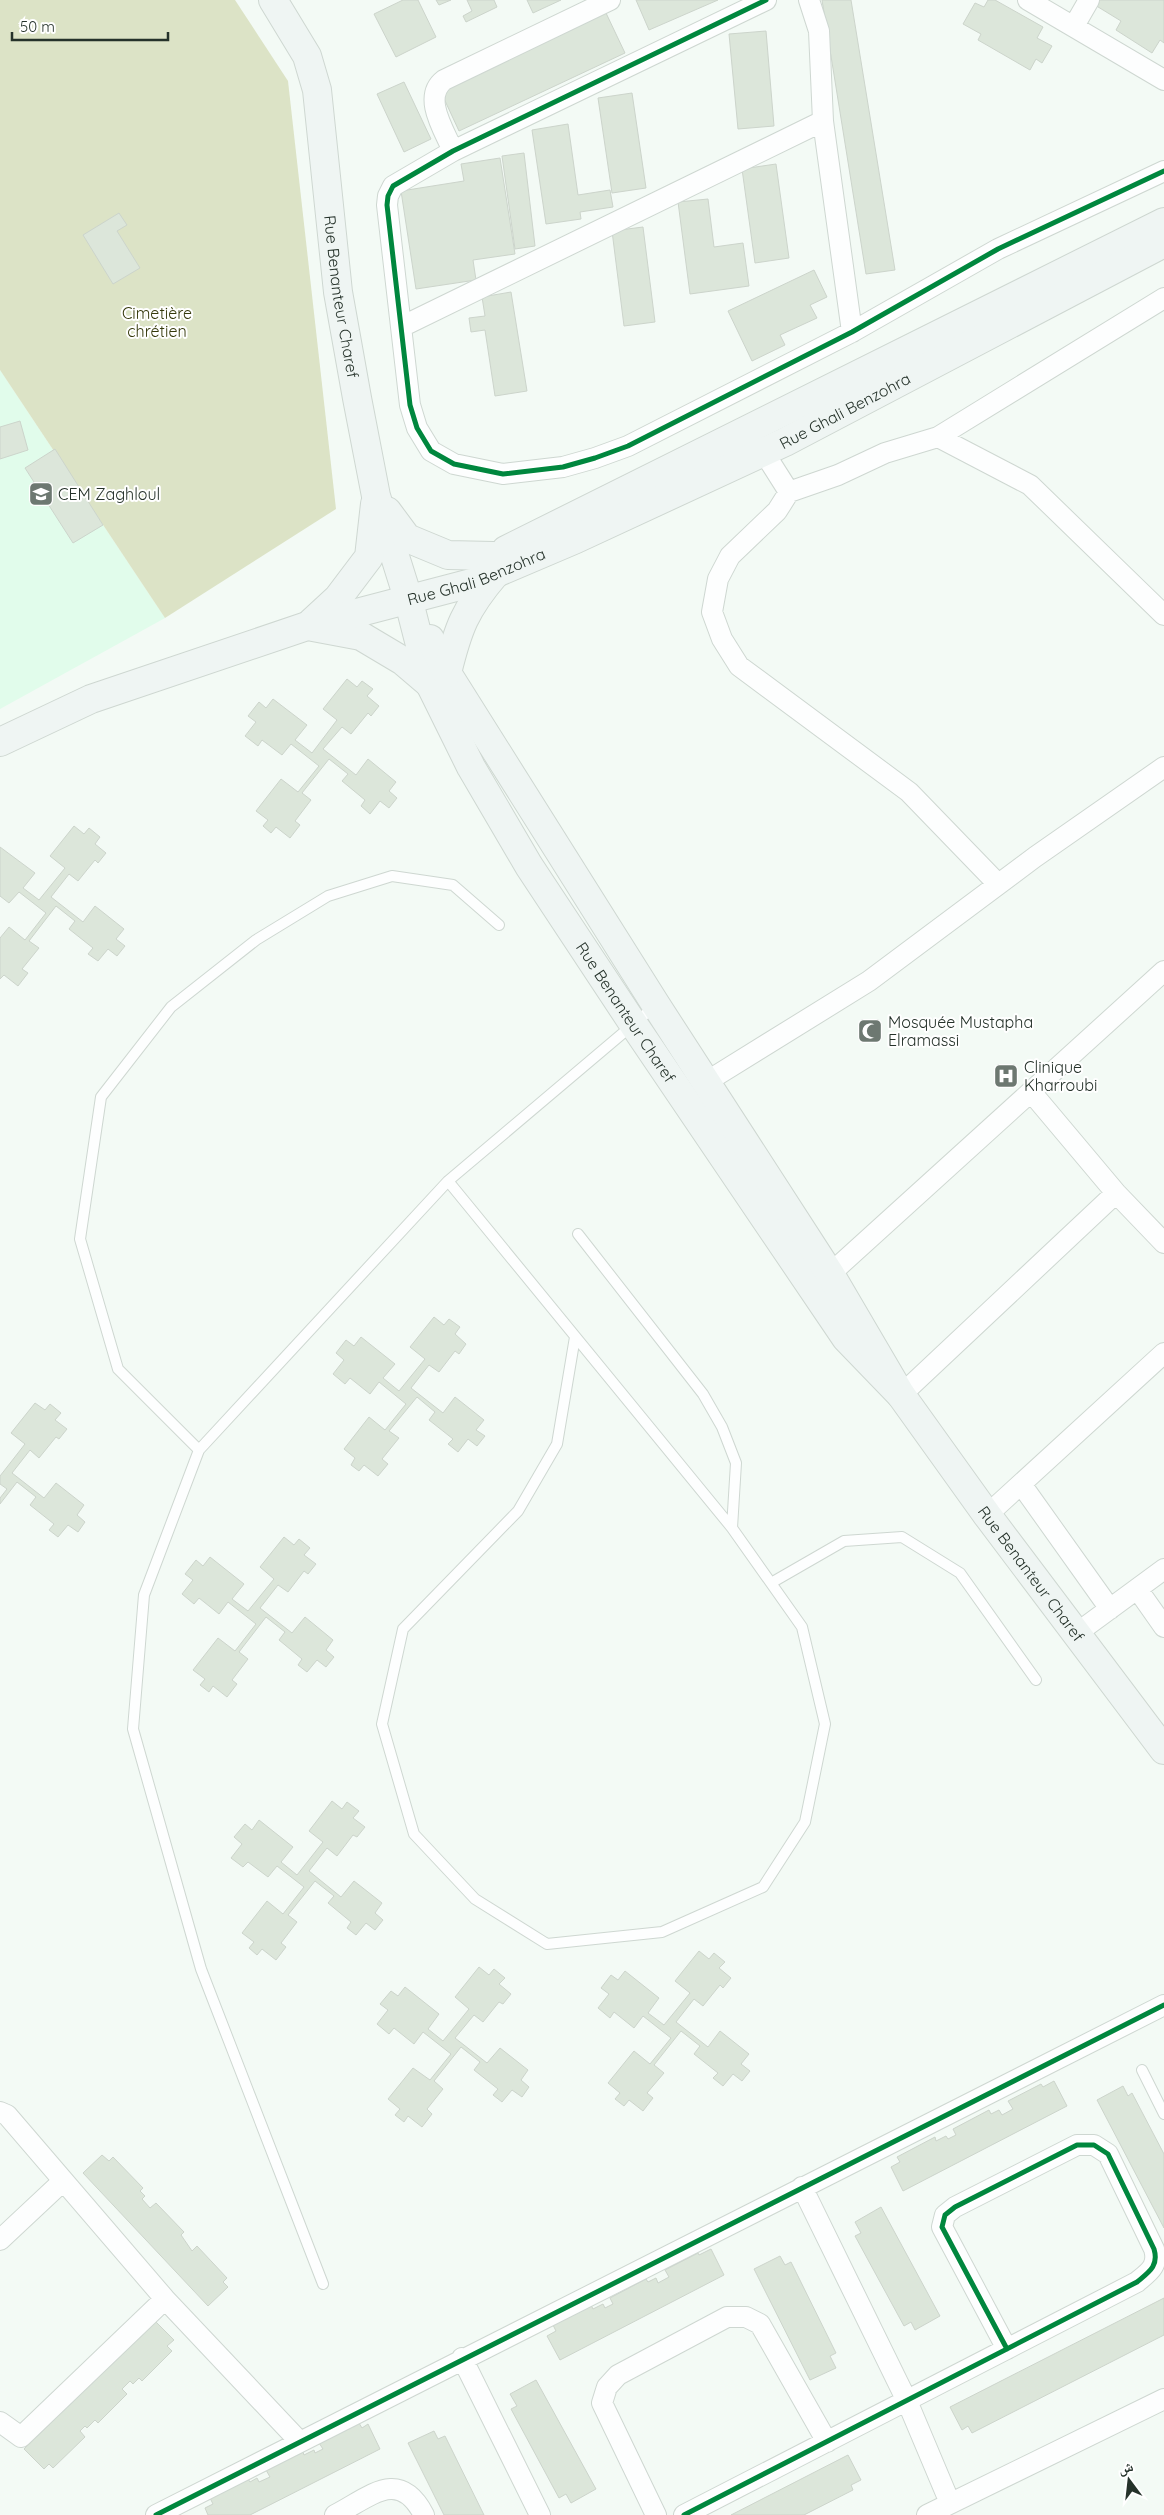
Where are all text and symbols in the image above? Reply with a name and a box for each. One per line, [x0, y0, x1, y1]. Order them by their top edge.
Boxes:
scale bar [12, 10, 169, 42]
text: 50 m [20, 17, 55, 36]
street label: Rue Benanteur Charef [320, 214, 363, 380]
park label: Cimetière chrétien [122, 303, 192, 341]
street label: Rue Ghali Benzohra [776, 368, 914, 453]
school or university icon: CEM Zaghloul [28, 481, 54, 507]
place label: CEM Zaghloul [58, 484, 160, 504]
street label: Rue Ghali Benzohra [405, 543, 548, 609]
street label: Rue Benanteur Charef [572, 938, 680, 1086]
place label: Mosquée Mustapha Elramassi [888, 1012, 1033, 1050]
mosque icon: Mosquée Mustapha Elramassi [857, 1018, 883, 1044]
place label: Clinique Kharroubi [1024, 1057, 1097, 1095]
hospital icon: Clinique Kharroubi [993, 1063, 1019, 1089]
street label: Rue Benanteur Charef [974, 1502, 1089, 1646]
north arrow [1104, 2455, 1154, 2505]
text: ش [1116, 2457, 1135, 2478]

